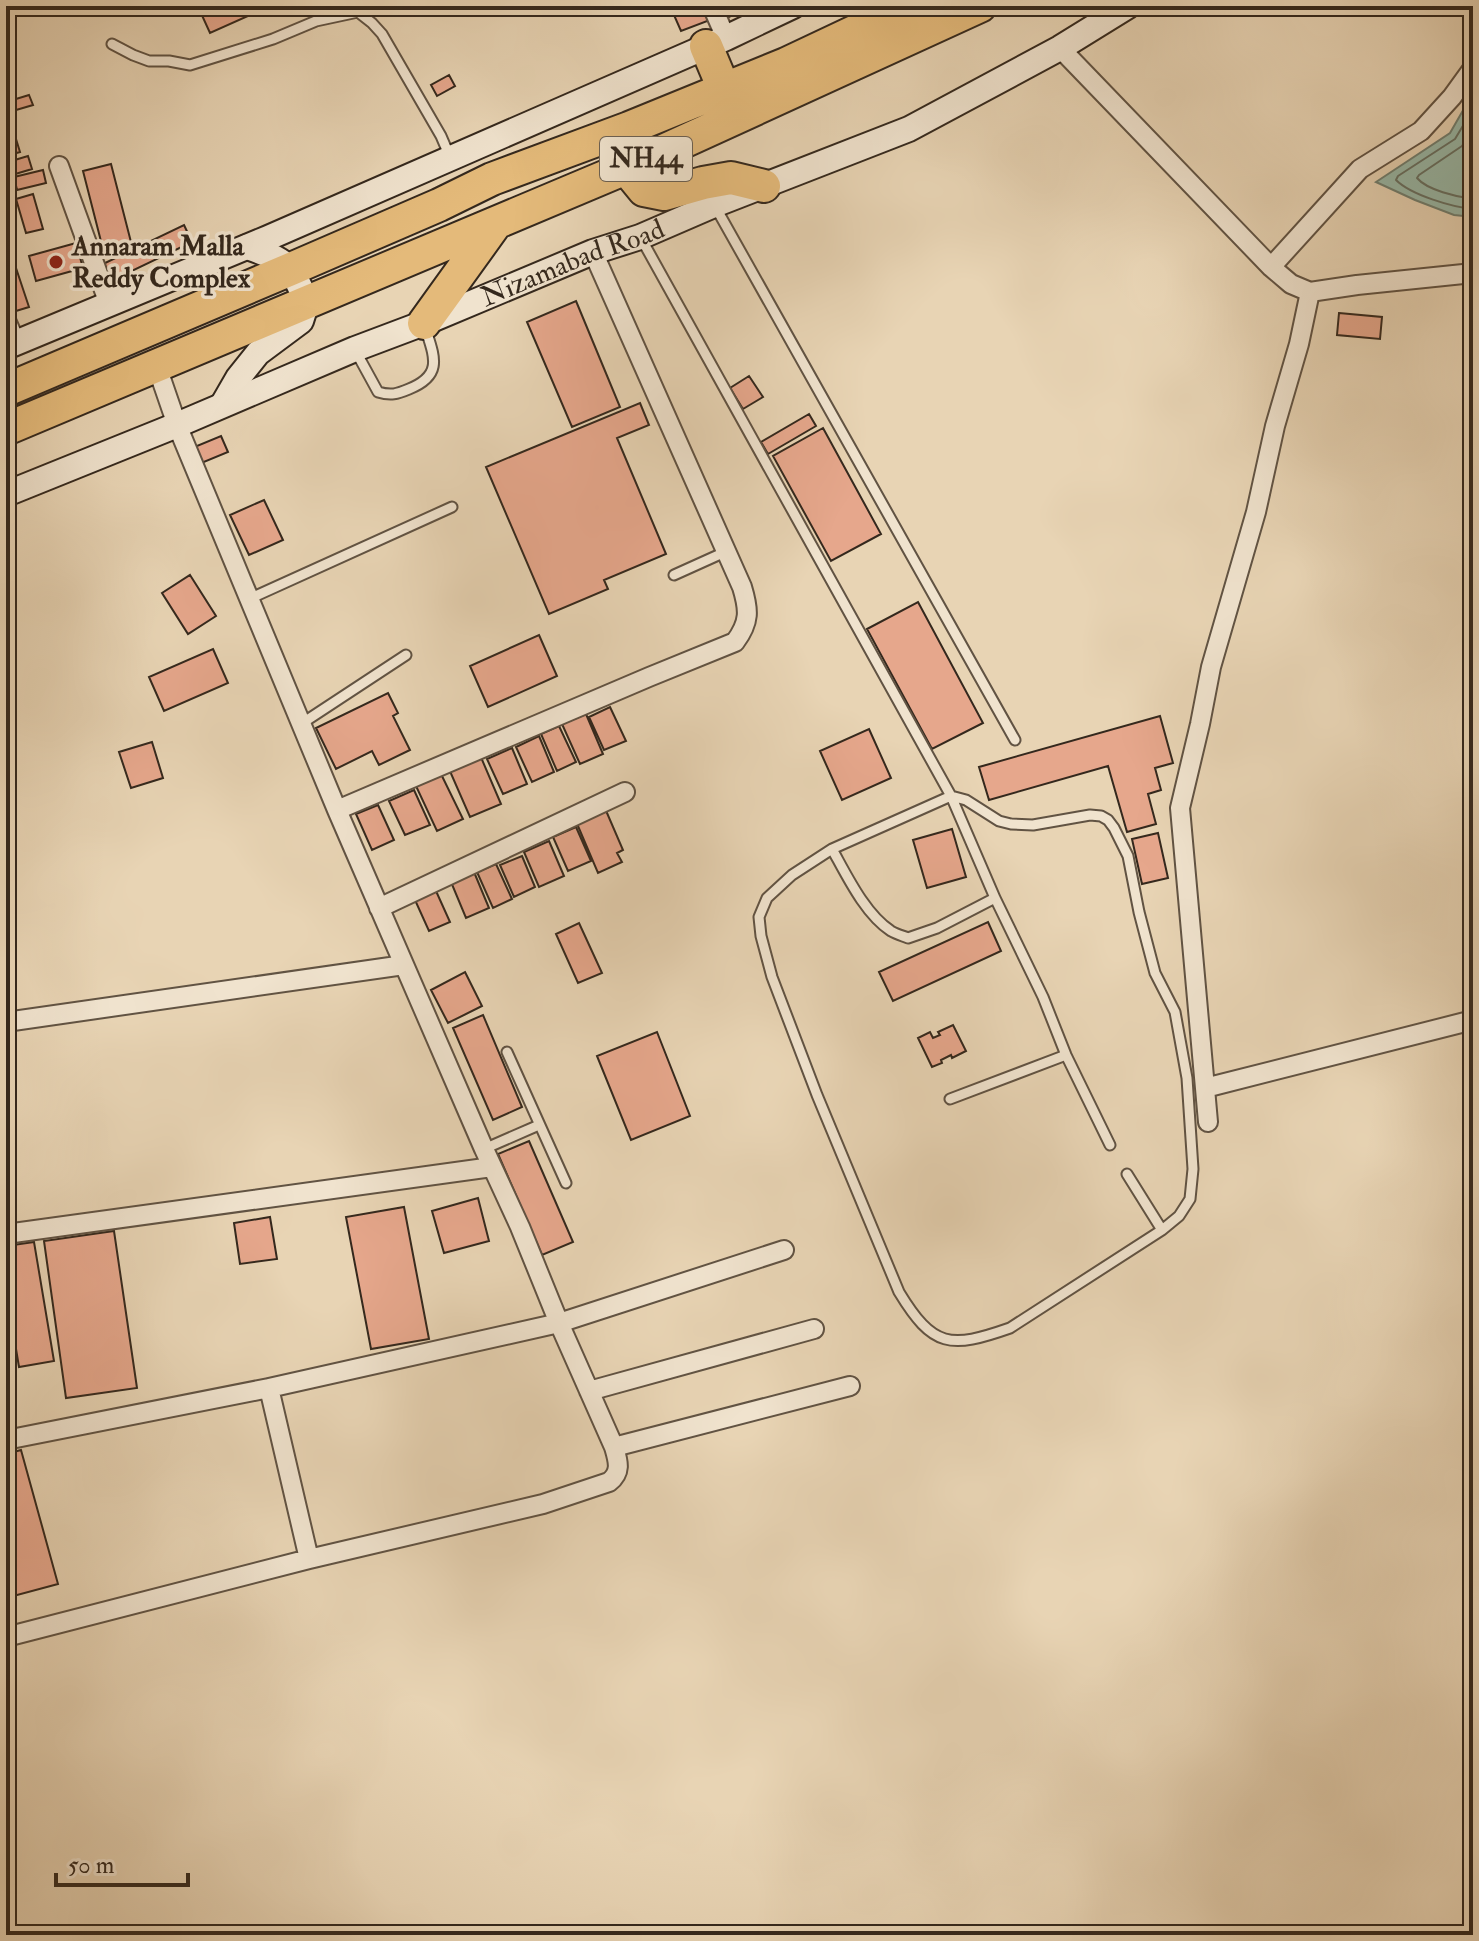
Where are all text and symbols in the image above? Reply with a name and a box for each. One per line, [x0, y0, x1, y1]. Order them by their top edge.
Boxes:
road number: NH44 [600, 137, 692, 181]
street label: Nizamabad Road [476, 211, 670, 315]
place label: Annaram Malla Reddy Complex [71, 229, 251, 296]
marker: Annaram Malla Reddy Complex [47, 253, 65, 271]
scale bar [56, 1837, 188, 1887]
text: 50 m [68, 1850, 115, 1881]

